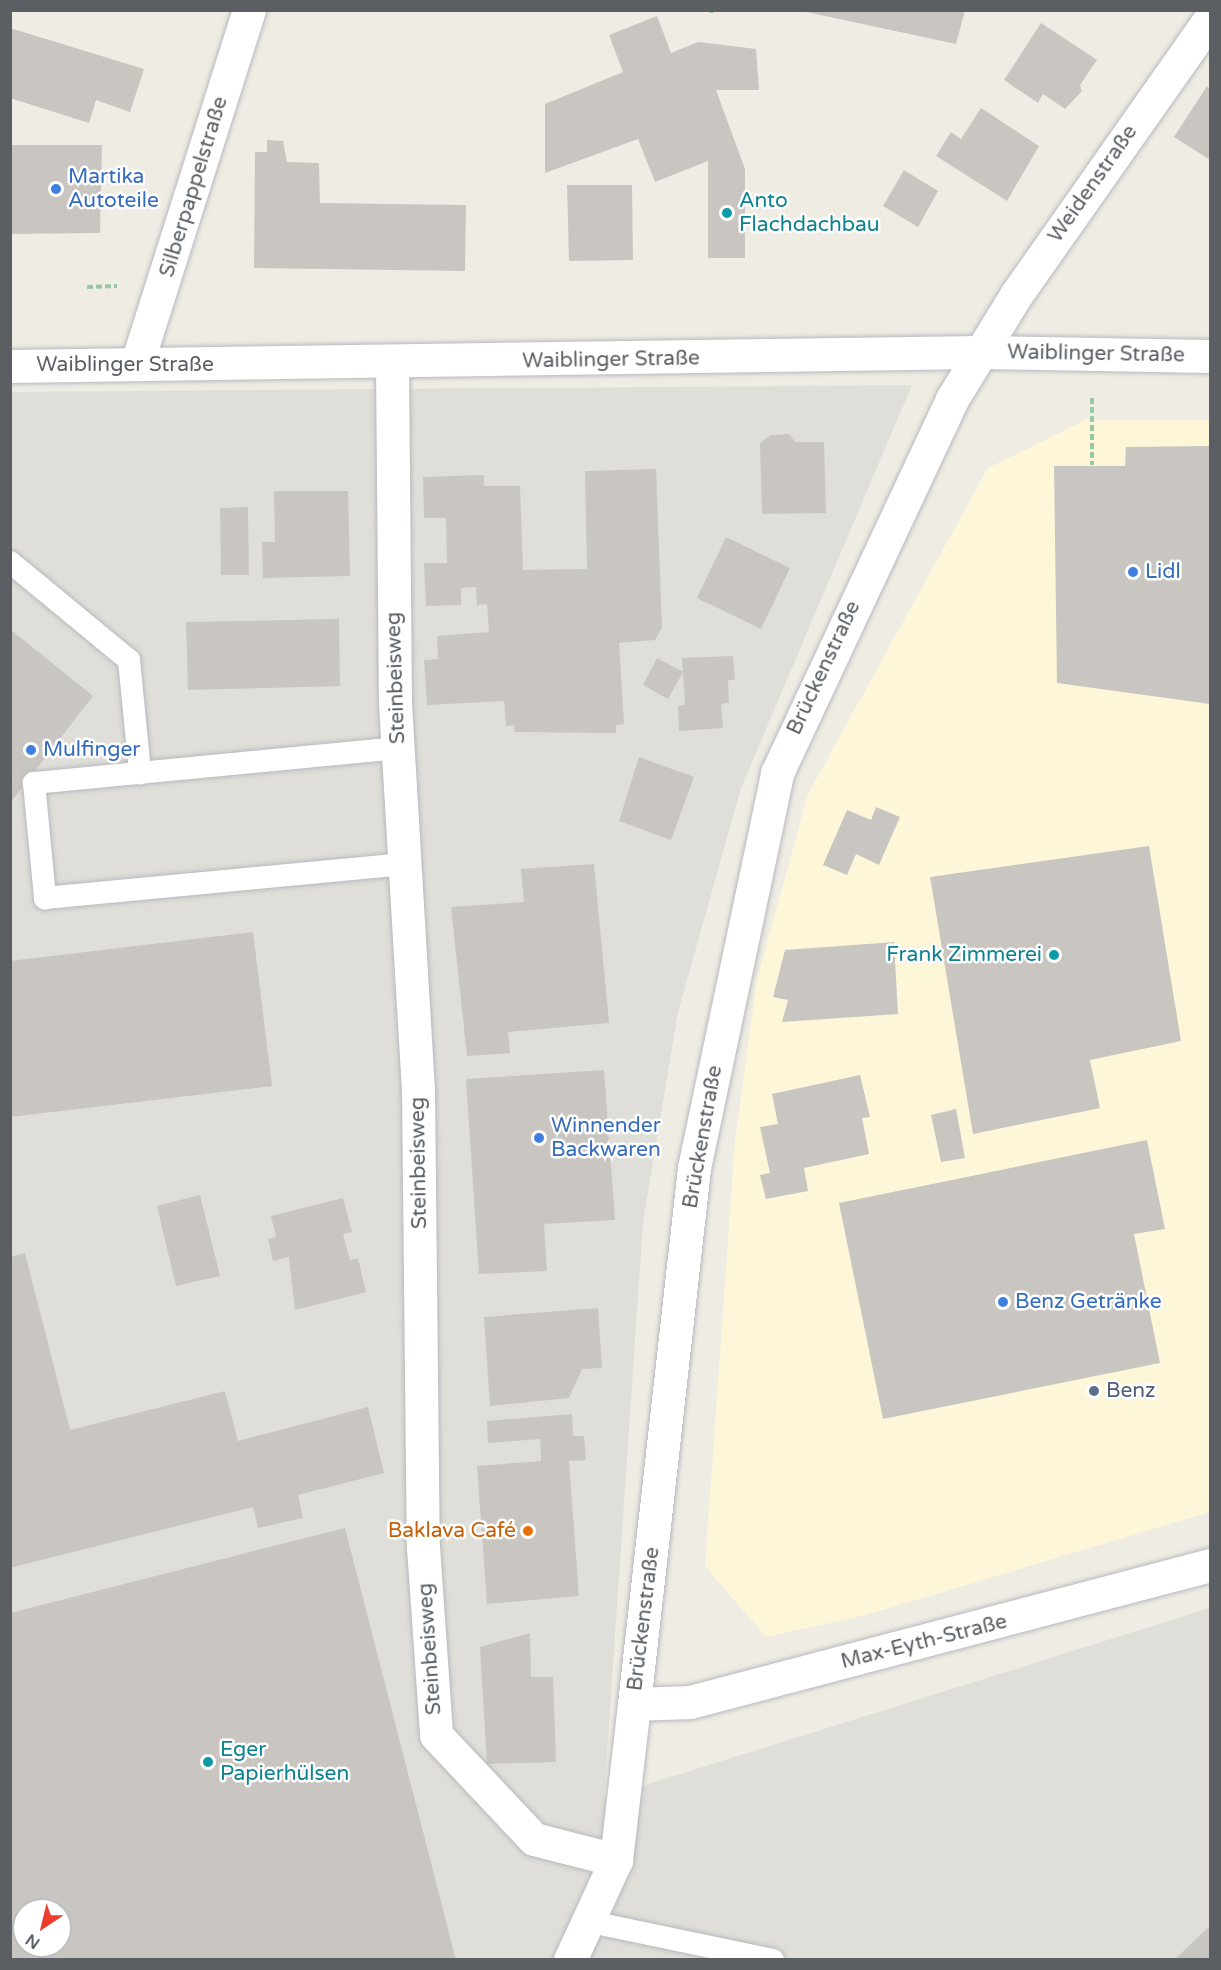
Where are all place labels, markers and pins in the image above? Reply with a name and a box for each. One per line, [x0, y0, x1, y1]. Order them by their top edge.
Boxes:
place label: Martika Autoteile [68, 164, 159, 214]
marker: Martika Autoteile [49, 182, 63, 196]
place label: Anto Flachdachbau [739, 188, 879, 238]
marker: Anto Flachdachbau [720, 206, 734, 220]
place label: Lidl [1145, 559, 1181, 585]
marker: Lidl [1126, 565, 1140, 579]
place label: Mulfinger [43, 737, 140, 763]
marker: Mulfinger [24, 743, 38, 757]
place label: Frank Zimmerei [886, 942, 1042, 968]
marker: Frank Zimmerei [1047, 948, 1061, 962]
place label: Winnender Backwaren [551, 1113, 661, 1163]
marker: Winnender Backwaren [532, 1131, 546, 1145]
place label: Benz Getränke [1015, 1289, 1162, 1315]
marker: Benz Getränke [996, 1295, 1010, 1309]
place label: Benz [1106, 1378, 1156, 1404]
marker: Benz [1087, 1384, 1101, 1398]
place label: Baklava Café [388, 1518, 516, 1544]
marker: Baklava Café [521, 1524, 535, 1538]
place label: Eger Papierhülsen [220, 1737, 349, 1787]
marker: Eger Papierhülsen [201, 1755, 215, 1769]

